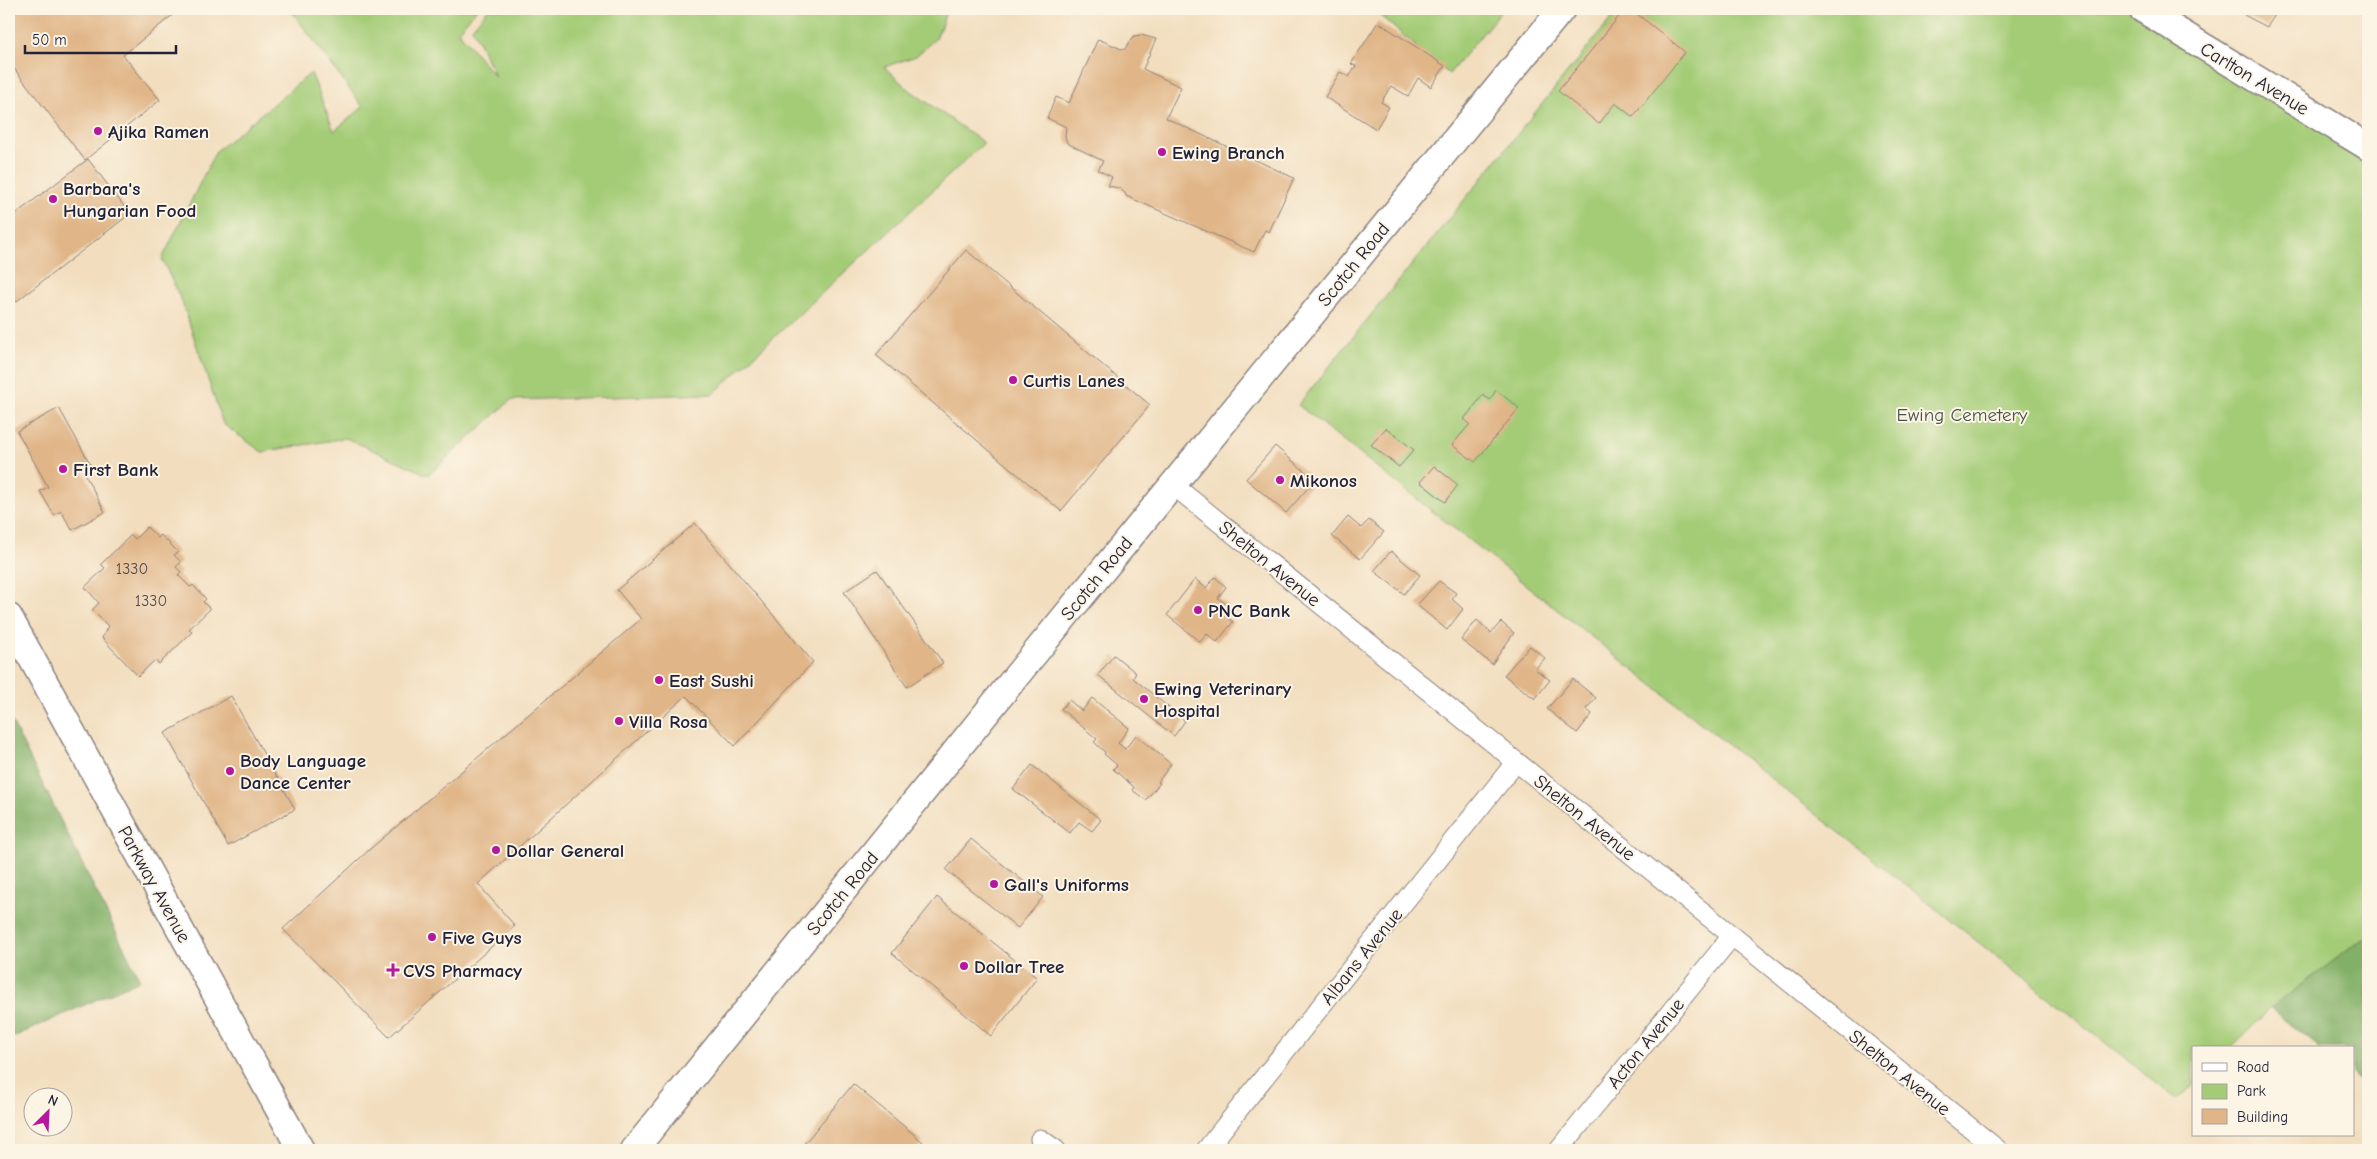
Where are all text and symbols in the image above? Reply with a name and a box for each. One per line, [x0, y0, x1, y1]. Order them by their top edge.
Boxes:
scale bar [25, 22, 176, 54]
text: 50 m [32, 31, 67, 49]
street label: Carlton Avenue [2196, 38, 2313, 120]
place label: Ajika Ramen [108, 121, 209, 143]
marker: Ajika Ramen [92, 125, 104, 137]
place label: Ewing Branch [1172, 142, 1285, 164]
marker: Ewing Branch [1156, 146, 1168, 158]
place label: Barbara's Hungarian Food [63, 178, 196, 222]
marker: Barbara's Hungarian Food [47, 193, 59, 205]
street label: Scotch Road [1313, 218, 1394, 311]
place label: Curtis Lanes [1023, 370, 1125, 392]
marker: Curtis Lanes [1007, 374, 1019, 386]
park label: Ewing Cemetery [1897, 404, 2028, 426]
place label: First Bank [73, 459, 159, 481]
marker: First Bank [57, 463, 69, 475]
place label: Mikonos [1290, 470, 1357, 492]
marker: Mikonos [1274, 474, 1286, 486]
street label: Shelton Avenue [1214, 516, 1324, 611]
street label: Scotch Road [1056, 532, 1137, 625]
house number: 1330 [116, 560, 148, 578]
house number: 1330 [135, 592, 167, 610]
place label: PNC Bank [1208, 600, 1291, 622]
marker: PNC Bank [1192, 604, 1204, 616]
place label: East Sushi [669, 670, 754, 692]
marker: East Sushi [653, 674, 665, 686]
place label: Ewing Veterinary Hospital [1154, 678, 1292, 722]
marker: Ewing Veterinary Hospital [1138, 693, 1150, 705]
place label: Villa Rosa [629, 711, 708, 733]
marker: Villa Rosa [613, 715, 625, 727]
place label: Body Language Dance Center [240, 750, 366, 794]
marker: Body Language Dance Center [224, 765, 236, 777]
street label: Shelton Avenue [1529, 770, 1639, 865]
street label: Parkway Avenue [113, 822, 195, 947]
place label: Dollar General [506, 840, 624, 862]
marker: Dollar General [490, 844, 502, 856]
street label: Scotch Road [802, 847, 883, 940]
place label: Gall's Uniforms [1004, 874, 1129, 896]
marker: Gall's Uniforms [988, 878, 1000, 890]
street label: Albans Avenue [1316, 904, 1407, 1009]
place label: Five Guys [442, 927, 522, 949]
marker: Five Guys [426, 931, 438, 943]
place label: Dollar Tree [974, 956, 1064, 978]
place label: CVS Pharmacy [403, 960, 522, 982]
marker: Dollar Tree [958, 960, 970, 972]
marker: CVS Pharmacy [387, 964, 399, 976]
street label: Acton Avenue [1603, 994, 1689, 1093]
street label: Shelton Avenue [1844, 1025, 1954, 1120]
legend [2192, 1046, 2354, 1136]
text: Road [2237, 1058, 2269, 1076]
text: Park [2237, 1082, 2266, 1100]
north arrow [22, 1086, 72, 1136]
text: N [45, 1091, 61, 1110]
text: Building [2237, 1108, 2288, 1126]

